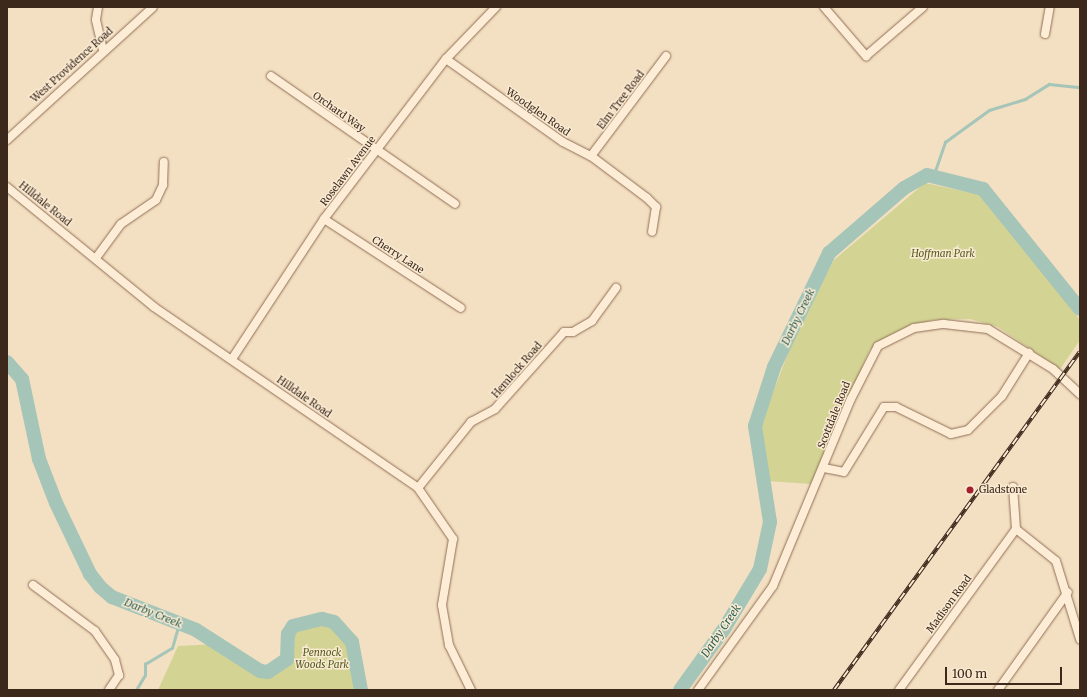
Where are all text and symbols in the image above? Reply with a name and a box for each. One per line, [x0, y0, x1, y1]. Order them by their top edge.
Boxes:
street label: West Providence Road [29, 25, 115, 105]
street label: Elm Tree Road [595, 68, 647, 132]
street label: Woodglen Road [504, 85, 572, 139]
street label: Orchard Way [310, 89, 368, 135]
street label: Roselawn Avenue [318, 134, 378, 208]
street label: Hilldale Road [16, 179, 74, 229]
street label: Cherry Lane [370, 234, 426, 276]
park label: Hoffman Park [911, 248, 975, 260]
water label: Darby Creek [779, 287, 817, 347]
street label: Hemlock Road [489, 340, 545, 400]
street label: Hilldale Road [274, 374, 334, 420]
street label: Scottdale Road [815, 380, 853, 450]
marker: Gladstone [964, 484, 976, 496]
place label: Gladstone [979, 484, 1027, 496]
street label: Madison Road [924, 573, 974, 635]
water label: Darby Creek [122, 595, 184, 631]
water label: Darby Creek [699, 602, 743, 660]
park label: Pennock Woods Park [295, 646, 349, 670]
scale bar [947, 659, 1064, 685]
text: 100 m [952, 666, 987, 681]

